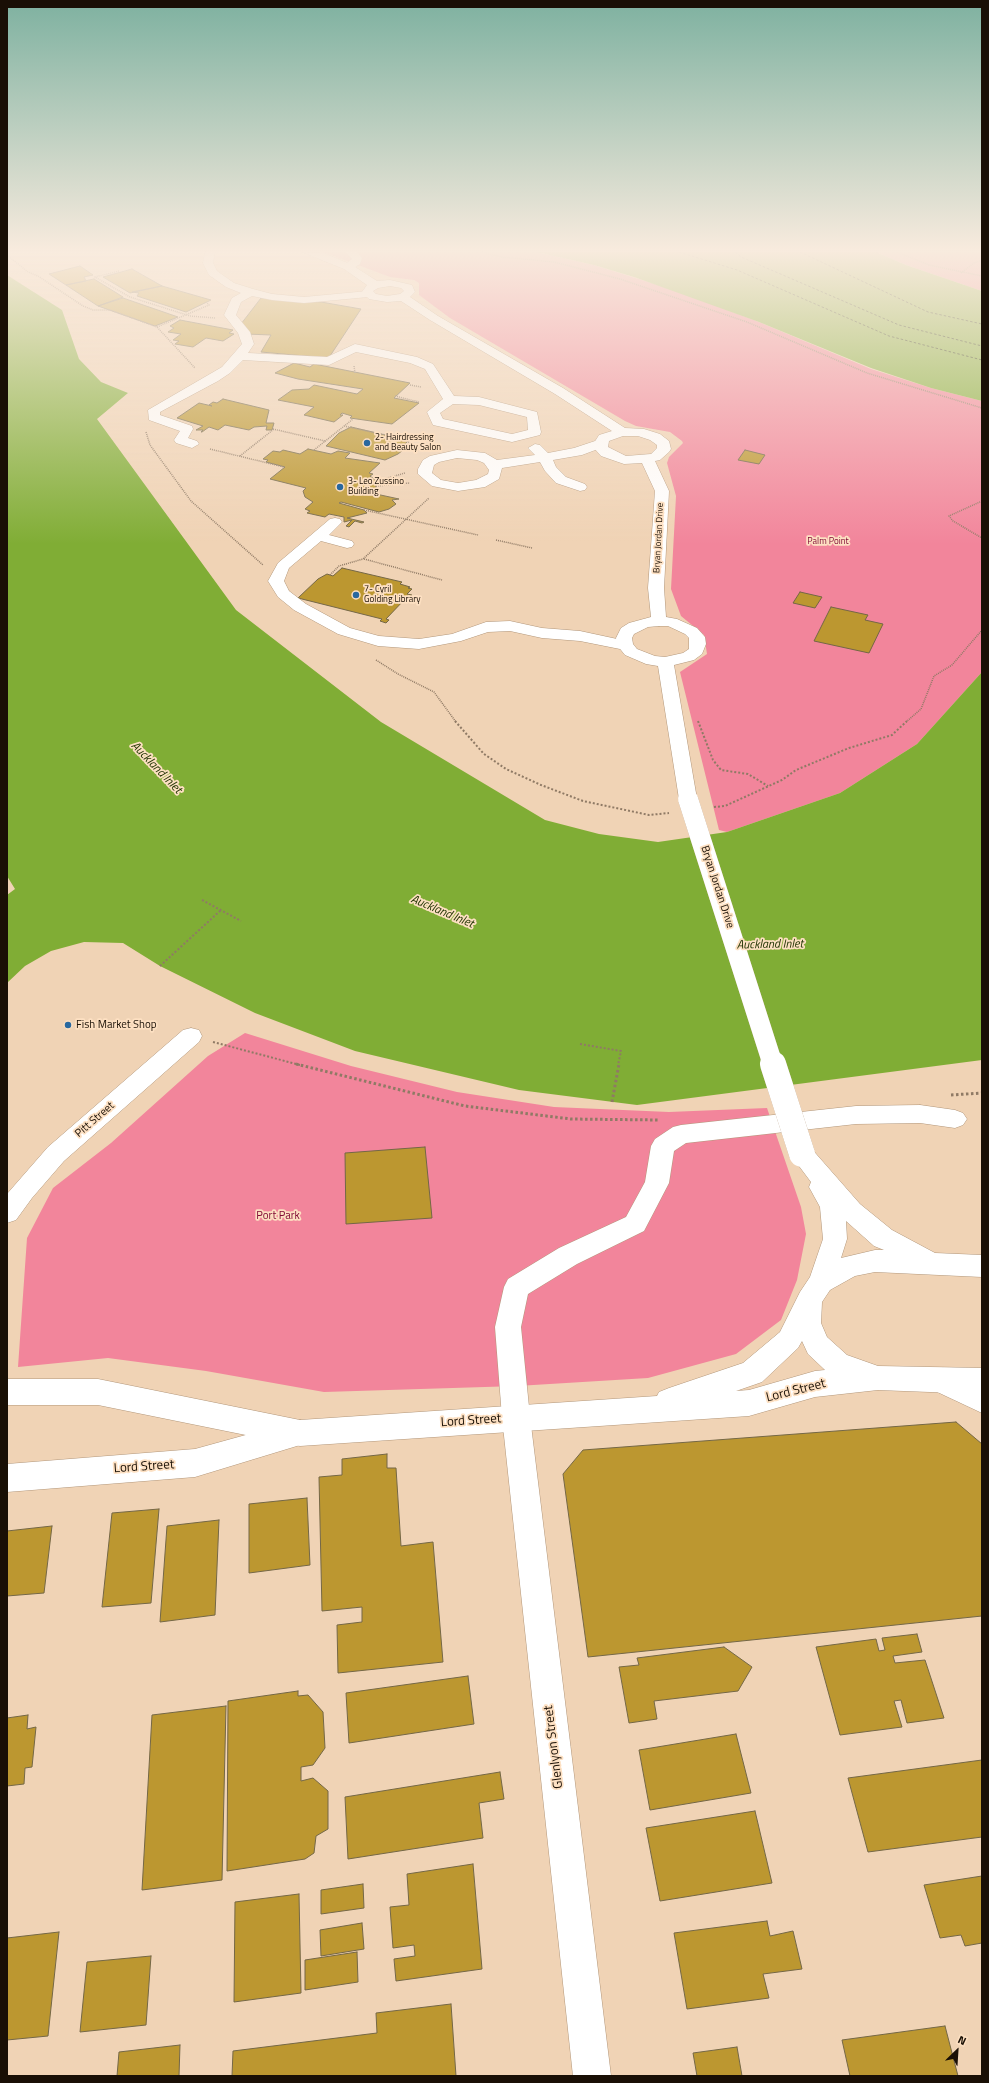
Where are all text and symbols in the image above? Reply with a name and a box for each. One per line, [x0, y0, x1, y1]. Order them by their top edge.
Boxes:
place label: 2- Hairdressing and Beauty Salon [375, 433, 441, 454]
marker: 2- Hairdressing and Beauty Salon [362, 438, 372, 448]
place label: 3- Leo Zussino Building [348, 477, 404, 498]
marker: 3- Leo Zussino Building [335, 482, 345, 492]
street label: Bryan Jordan Drive [652, 503, 666, 573]
park label: Palm Point [807, 537, 849, 547]
place label: 7- Cyril Golding Library [364, 585, 421, 606]
marker: 7- Cyril Golding Library [351, 590, 361, 600]
water label: Auckland Inlet [128, 739, 184, 797]
street label: Bryan Jordan Drive [697, 844, 737, 930]
water label: Auckland Inlet [409, 892, 475, 932]
water label: Auckland Inlet [737, 937, 803, 953]
place label: Fish Market Shop [76, 1018, 157, 1032]
marker: Fish Market Shop [63, 1020, 73, 1030]
street label: Pitt Street [73, 1099, 117, 1141]
park label: Port Park [256, 1209, 300, 1223]
street label: Lord Street [765, 1376, 827, 1406]
street label: Lord Street [440, 1411, 502, 1431]
street label: Lord Street [113, 1457, 175, 1477]
street label: Glenlyon Street [541, 1704, 567, 1790]
north arrow [937, 2031, 977, 2071]
text: N [955, 2031, 969, 2049]

